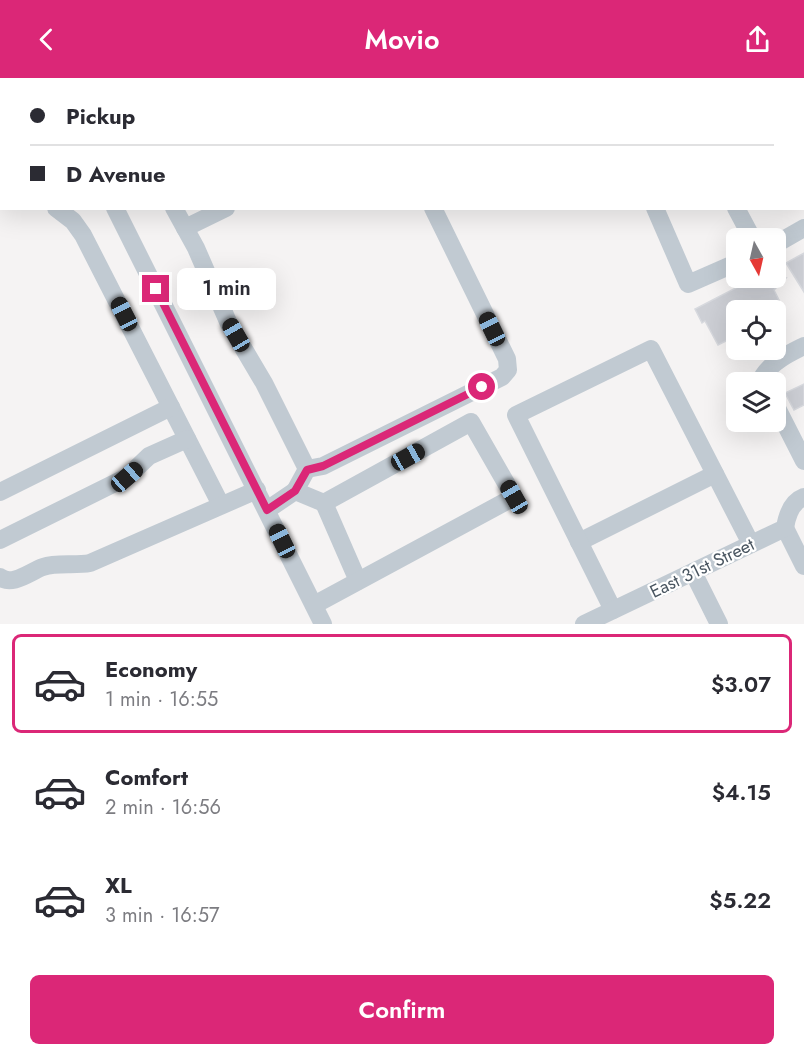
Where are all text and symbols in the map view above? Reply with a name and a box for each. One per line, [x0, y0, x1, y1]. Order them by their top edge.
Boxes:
text: Movio [365, 20, 439, 59]
icon: back [30, 23, 63, 56]
icon: share [741, 23, 774, 56]
text: Pickup [66, 100, 135, 132]
text: D Avenue [66, 158, 166, 190]
north arrow [726, 228, 786, 288]
map controls [726, 228, 786, 432]
callout: 1 min [177, 268, 276, 310]
text: 1 min [202, 274, 251, 303]
route end [142, 275, 169, 302]
car [108, 294, 140, 334]
button: locate [726, 300, 786, 360]
car [476, 309, 508, 349]
car [219, 315, 253, 355]
button: layers [726, 372, 786, 432]
route start [468, 373, 495, 400]
car [388, 440, 428, 474]
car [108, 458, 146, 496]
car [497, 477, 531, 517]
car [266, 521, 298, 561]
street label: East 31st Street [645, 531, 759, 605]
text: Economy [105, 653, 197, 685]
icon: car [33, 657, 87, 711]
text: $3.07 [711, 668, 771, 700]
text: 1 min · 16:55 [105, 685, 218, 714]
text: Comfort [105, 761, 188, 793]
icon: car [33, 765, 87, 819]
text: $4.15 [712, 776, 771, 808]
text: 2 min · 16:56 [105, 793, 221, 822]
text: XL [105, 869, 132, 901]
icon: car [33, 873, 87, 927]
text: $5.22 [709, 884, 771, 916]
text: 3 min · 16:57 [105, 901, 220, 930]
button: Confirm [30, 975, 774, 1044]

